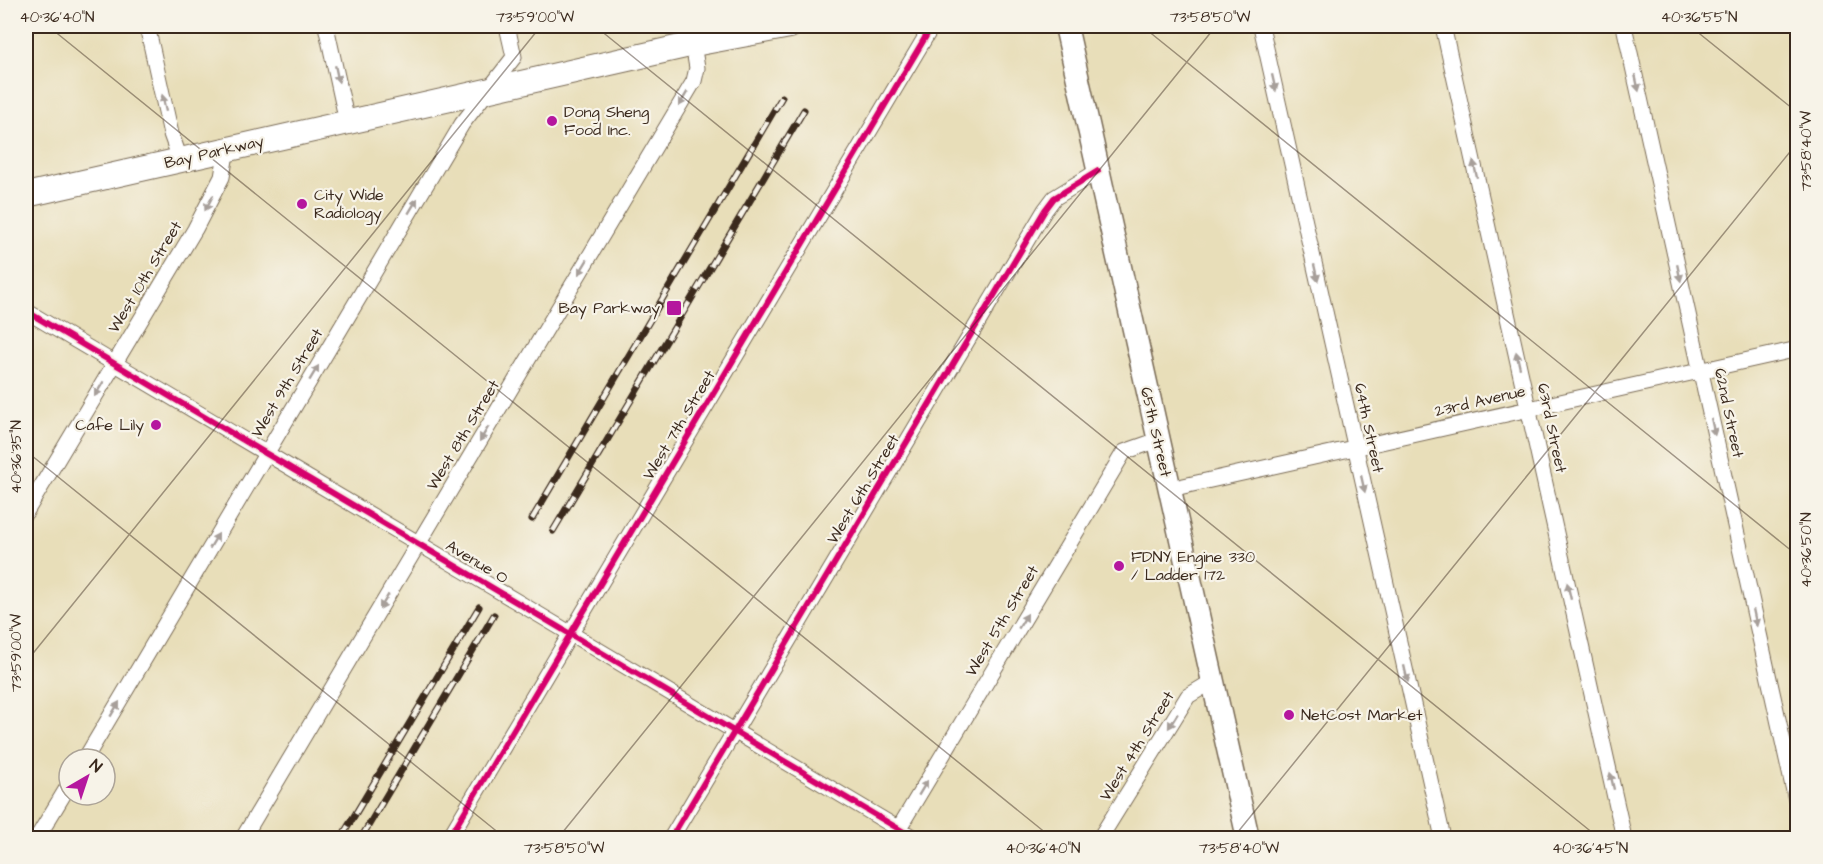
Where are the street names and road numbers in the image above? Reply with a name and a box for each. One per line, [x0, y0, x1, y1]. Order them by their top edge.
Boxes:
street label: Bay Parkway [162, 130, 266, 175]
street label: West 10th Street [103, 216, 187, 337]
street label: West 9th Street [246, 324, 329, 442]
street label: West 7th Street [637, 365, 721, 484]
street label: 62nd Street [1709, 366, 1749, 460]
street label: West 8th Street [421, 375, 505, 494]
street label: 23rd Avenue [1432, 380, 1528, 422]
street label: 64th Street [1349, 381, 1389, 475]
street label: 63rd Street [1532, 381, 1572, 475]
street label: 65th Street [1135, 385, 1177, 480]
street label: West 6th Street [821, 429, 905, 548]
street label: Avenue O [442, 535, 513, 589]
street label: West 5th Street [960, 561, 1044, 681]
street label: West 4th Street [1094, 686, 1180, 805]

